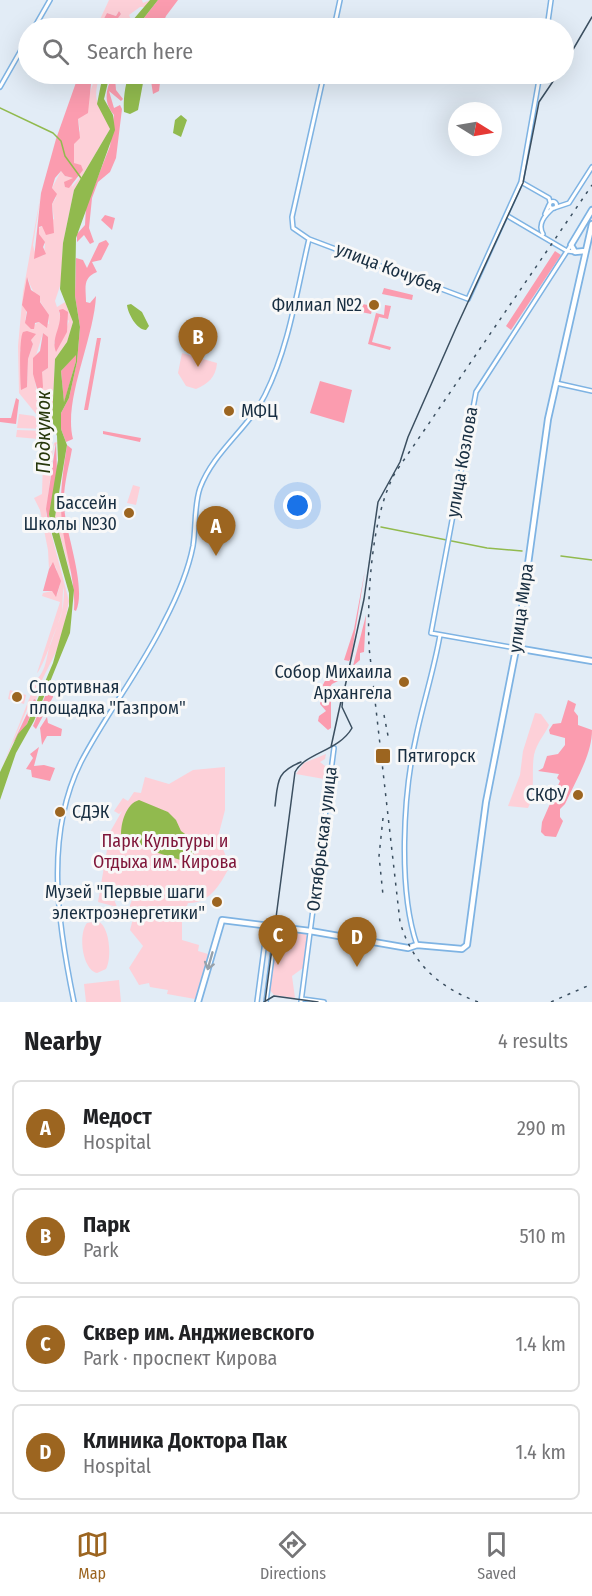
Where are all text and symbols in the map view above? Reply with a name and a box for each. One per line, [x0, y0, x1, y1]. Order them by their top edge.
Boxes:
search box [18, 18, 574, 84]
icon: search [39, 35, 72, 68]
text: Search here [87, 38, 193, 65]
north arrow [448, 102, 502, 156]
street label: улица Кочубея [333, 238, 445, 298]
place label: Филиал №2 [272, 294, 362, 316]
marker: Филиал №2 [367, 298, 381, 312]
pin: B [178, 318, 218, 367]
water label: Подкумок [31, 390, 55, 474]
place label: МФЦ [241, 400, 278, 422]
marker: МФЦ [222, 404, 236, 418]
street label: улица Козлова [441, 405, 483, 519]
your location [283, 491, 312, 520]
place label: Бассейн Школы №30 [24, 492, 117, 535]
marker: Бассейн Школы №30 [122, 506, 136, 520]
pin: A [196, 506, 236, 556]
street label: улица Мира [504, 562, 538, 654]
place label: Собор Михаила Архангела [274, 661, 392, 704]
marker: Собор Михаила Архангела [397, 675, 411, 689]
place label: Спортивная площадка "Газпром" [29, 676, 186, 719]
marker: Спортивная площадка "Газпром" [10, 690, 24, 704]
place label: Пятигорск [397, 745, 476, 767]
marker: Пятигорск [374, 747, 392, 765]
street label: Октябрьская улица [302, 765, 342, 913]
place label: СКФУ [526, 784, 566, 806]
marker: СКФУ [571, 788, 585, 802]
place label: СДЭК [72, 801, 110, 823]
marker: СДЭК [53, 805, 67, 819]
park label: Парк Культуры и Отдыха им. Кирова [93, 830, 237, 873]
place label: Музей "Первые шаги электроэнергетики" [45, 881, 205, 924]
marker: Музей "Первые шаги электроэнергетики" [210, 895, 224, 909]
pin: C [258, 916, 298, 965]
pin: D [338, 918, 376, 967]
one-way arrow [204, 951, 215, 970]
text: Nearby [24, 1026, 101, 1057]
text: 4 results [498, 1029, 568, 1053]
text: Медост [83, 1103, 152, 1130]
text: A [40, 1116, 51, 1140]
text: 290 m [517, 1116, 566, 1140]
text: Hospital [83, 1130, 151, 1154]
text: Парк [83, 1211, 130, 1238]
text: B [40, 1224, 51, 1248]
text: 510 m [520, 1224, 566, 1248]
text: Park [83, 1238, 119, 1262]
text: Сквер им. Анджиевского [83, 1319, 314, 1346]
text: C [40, 1332, 51, 1356]
text: 1.4 km [516, 1332, 566, 1356]
text: Park · проспект Кирова [83, 1346, 277, 1370]
text: Клиника Доктора Пак [83, 1427, 287, 1454]
text: D [40, 1440, 51, 1464]
text: 1.4 km [516, 1440, 566, 1464]
text: Hospital [83, 1454, 151, 1478]
tab: Map [76, 1528, 109, 1583]
tab: Directions [260, 1528, 326, 1583]
tab: Saved [477, 1528, 516, 1583]

